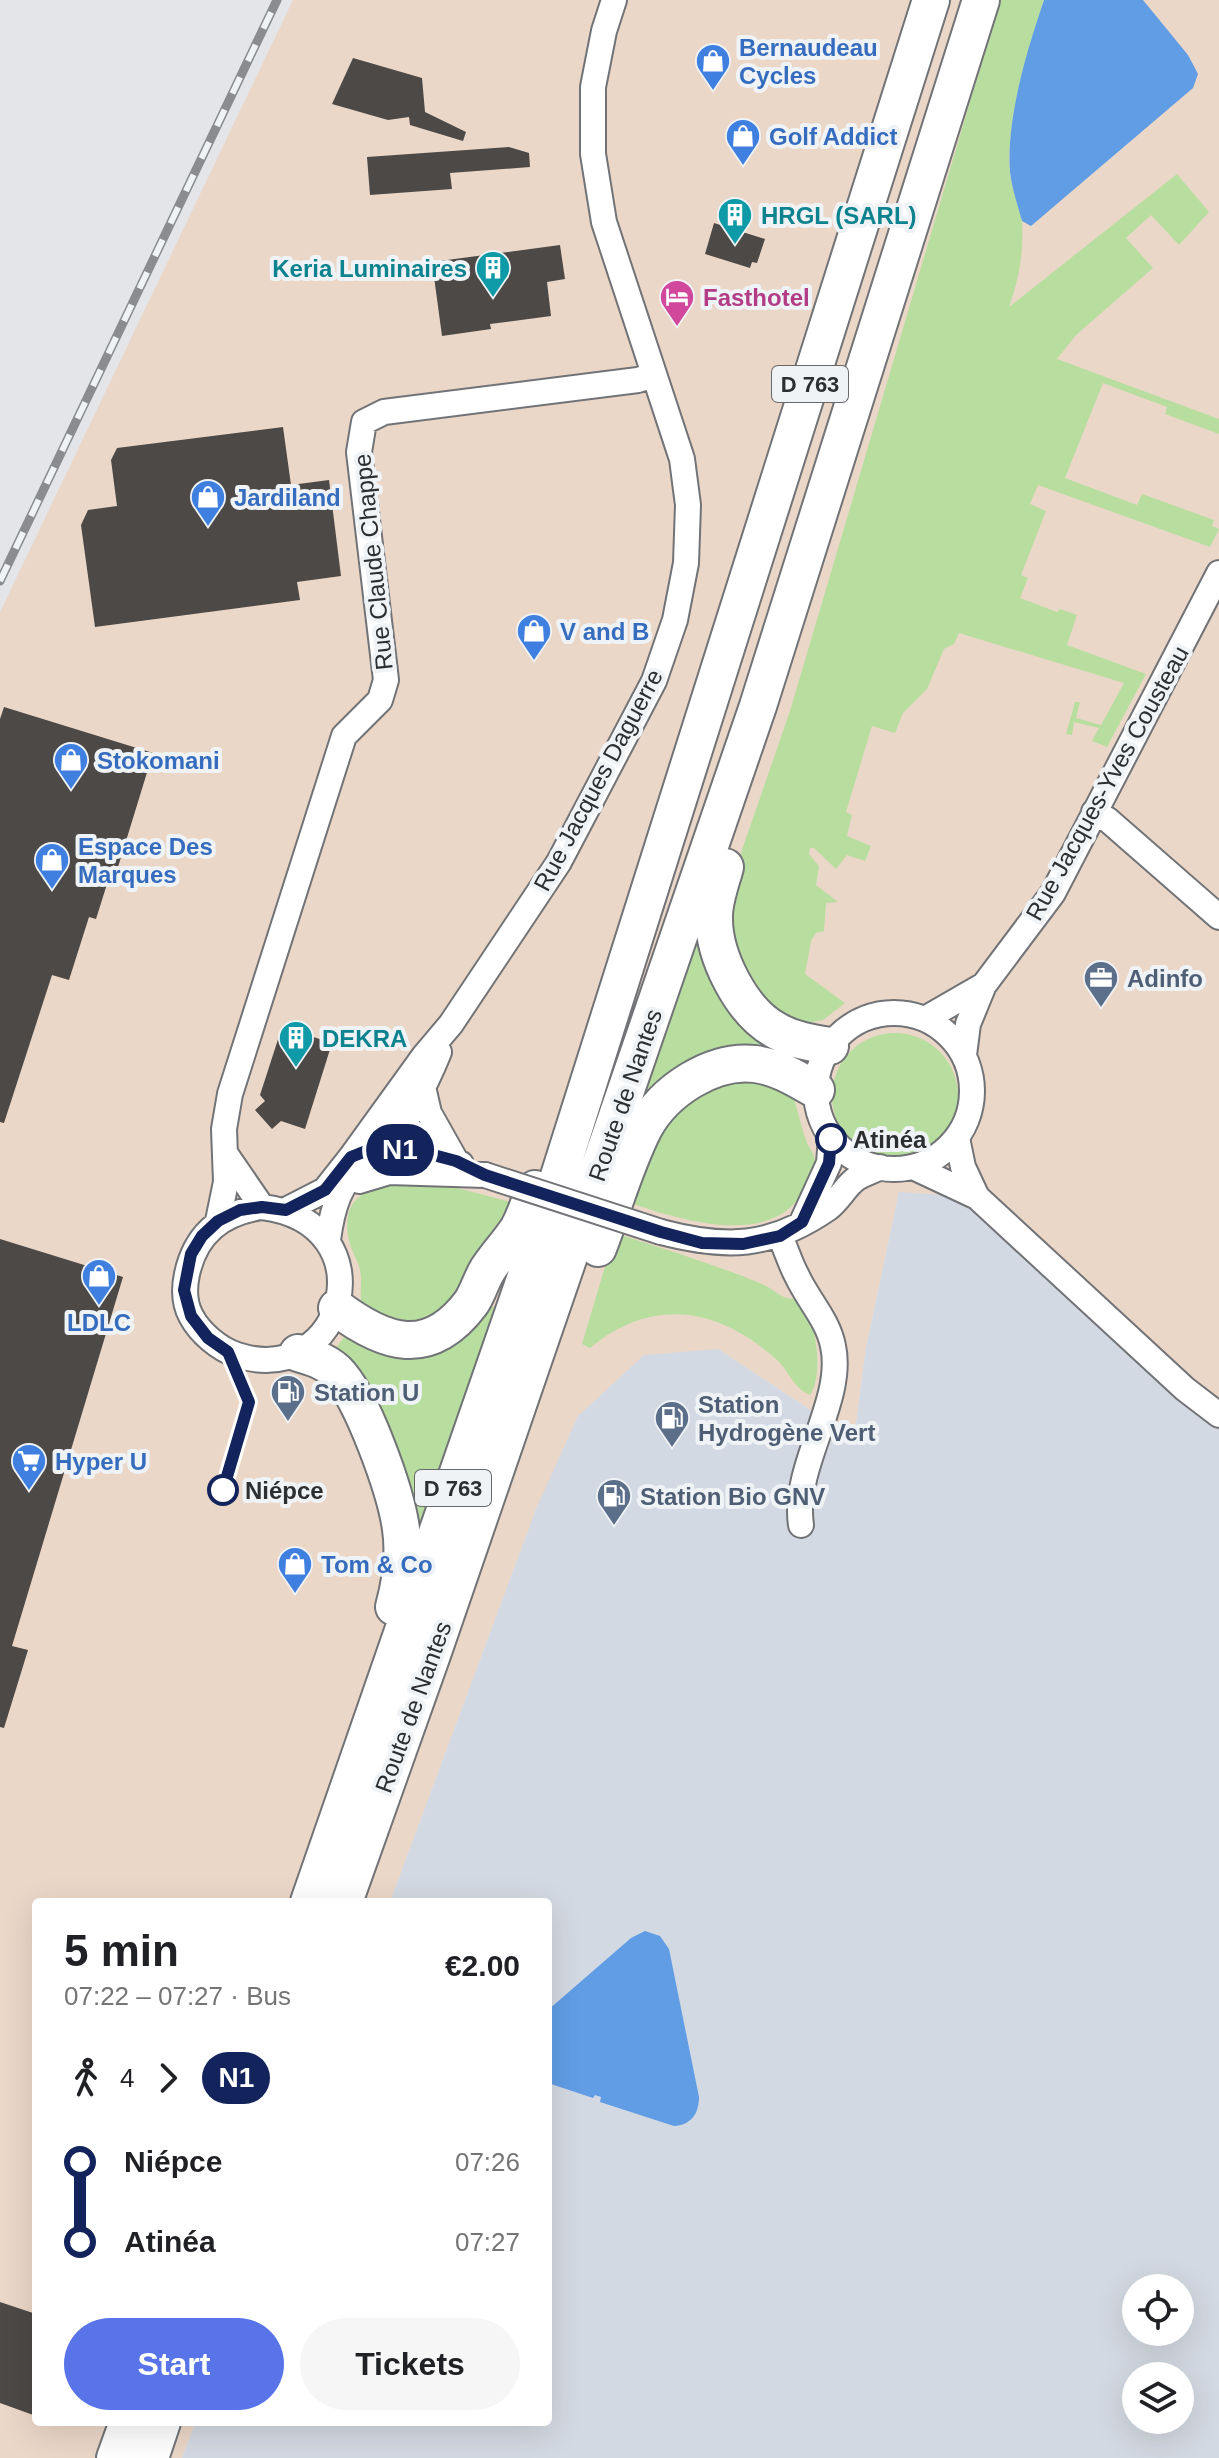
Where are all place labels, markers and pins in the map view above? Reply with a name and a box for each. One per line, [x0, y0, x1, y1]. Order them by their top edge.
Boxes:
place label: Bernaudeau Cycles [739, 34, 878, 89]
shop icon: Bernaudeau Cycles [694, 42, 732, 92]
shop icon: Golf Addict [724, 117, 762, 167]
place label: Golf Addict [769, 123, 897, 150]
building icon: HRGL (SARL) [716, 196, 754, 246]
place label: HRGL (SARL) [761, 202, 917, 229]
building icon: Keria Luminaires [474, 249, 512, 299]
place label: Keria Luminaires [272, 255, 467, 282]
hotel icon: Fasthotel [658, 278, 696, 328]
place label: Fasthotel [703, 284, 810, 311]
shop icon: Jardiland [189, 478, 227, 528]
place label: Jardiland [234, 484, 341, 511]
shop icon: V and B [515, 612, 553, 662]
place label: V and B [560, 618, 649, 645]
shop icon: Stokomani [52, 741, 90, 791]
place label: Stokomani [97, 747, 220, 774]
place label: Espace Des Marques [78, 833, 213, 888]
shop icon: Espace Des Marques [33, 841, 71, 891]
office icon: Adinfo [1082, 959, 1120, 1009]
place label: Adinfo [1127, 965, 1203, 992]
building icon: DEKRA [277, 1019, 315, 1069]
place label: DEKRA [322, 1025, 407, 1052]
marker: Atinéa [816, 1124, 846, 1154]
place label: Atinéa [853, 1126, 927, 1153]
shop icon: LDLC [80, 1257, 118, 1307]
place label: LDLC [67, 1309, 131, 1336]
fuel station icon: Station U [269, 1373, 307, 1423]
place label: Station U [314, 1379, 419, 1406]
place label: Station Hydrogène Vert [698, 1391, 875, 1446]
fuel station icon: Station Hydrogène Vert [653, 1399, 691, 1449]
supermarket icon: Hyper U [10, 1442, 48, 1492]
place label: Hyper U [55, 1448, 147, 1475]
marker: Niépce [208, 1475, 238, 1505]
place label: Niépce [245, 1477, 324, 1504]
fuel station icon: Station Bio GNV [595, 1477, 633, 1527]
place label: Station Bio GNV [640, 1483, 825, 1510]
shop icon: Tom & Co [276, 1545, 314, 1595]
place label: Tom & Co [321, 1551, 433, 1578]

